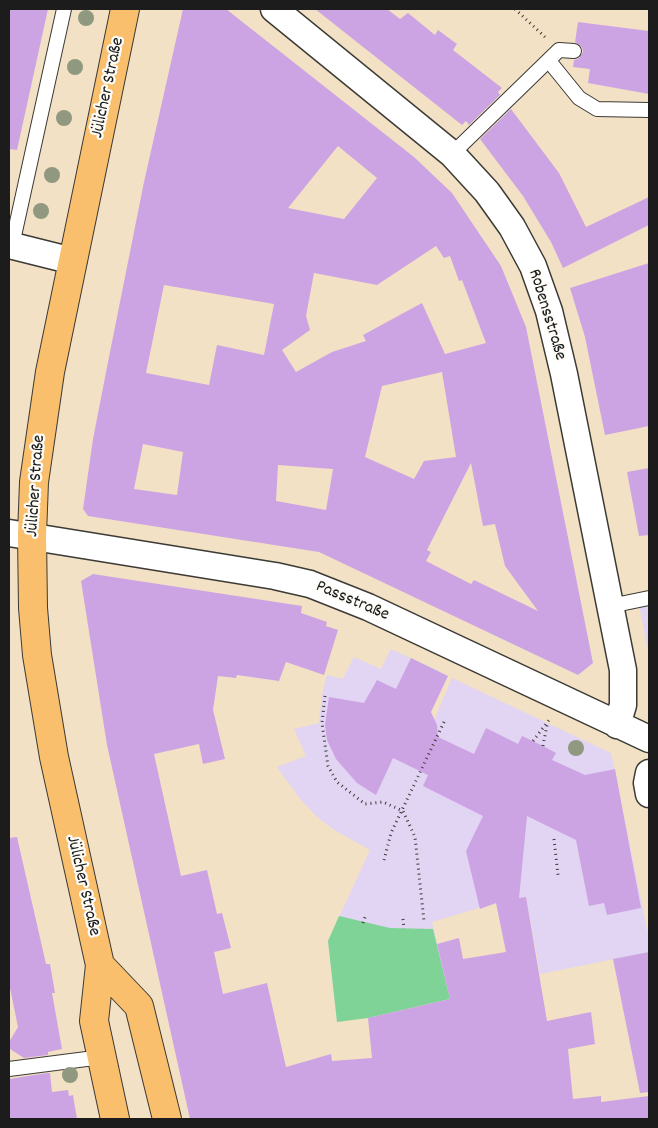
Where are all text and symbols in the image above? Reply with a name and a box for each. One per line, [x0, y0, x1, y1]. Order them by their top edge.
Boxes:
street label: Jülicher Straße [88, 36, 130, 140]
street label: Robensstraße [522, 267, 570, 363]
street label: Jülicher Straße [23, 434, 51, 538]
street label: Passstraße [312, 577, 392, 627]
street label: Jülicher Straße [60, 834, 104, 938]

